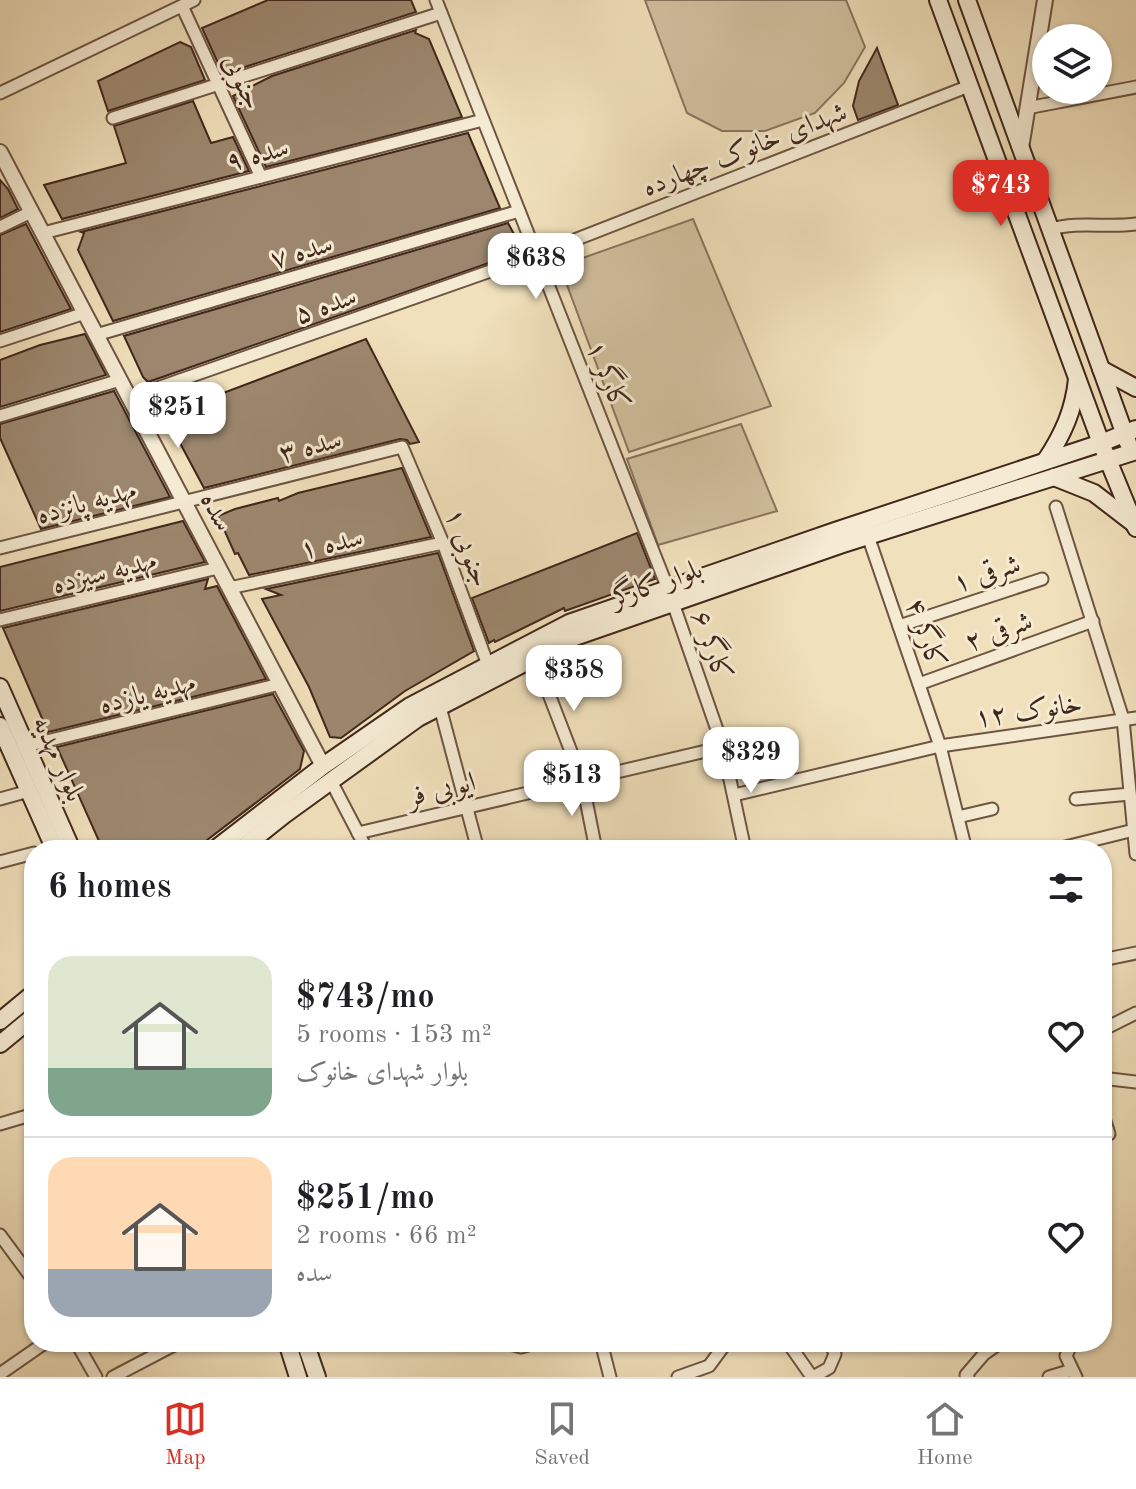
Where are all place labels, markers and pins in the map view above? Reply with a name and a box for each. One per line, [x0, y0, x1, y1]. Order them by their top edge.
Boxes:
pin: $743 [954, 160, 1048, 228]
pin: $638 [489, 233, 583, 301]
pin: $251 [131, 382, 225, 450]
pin: $358 [527, 645, 621, 713]
pin: $329 [704, 727, 798, 795]
pin: $513 [525, 750, 619, 818]

